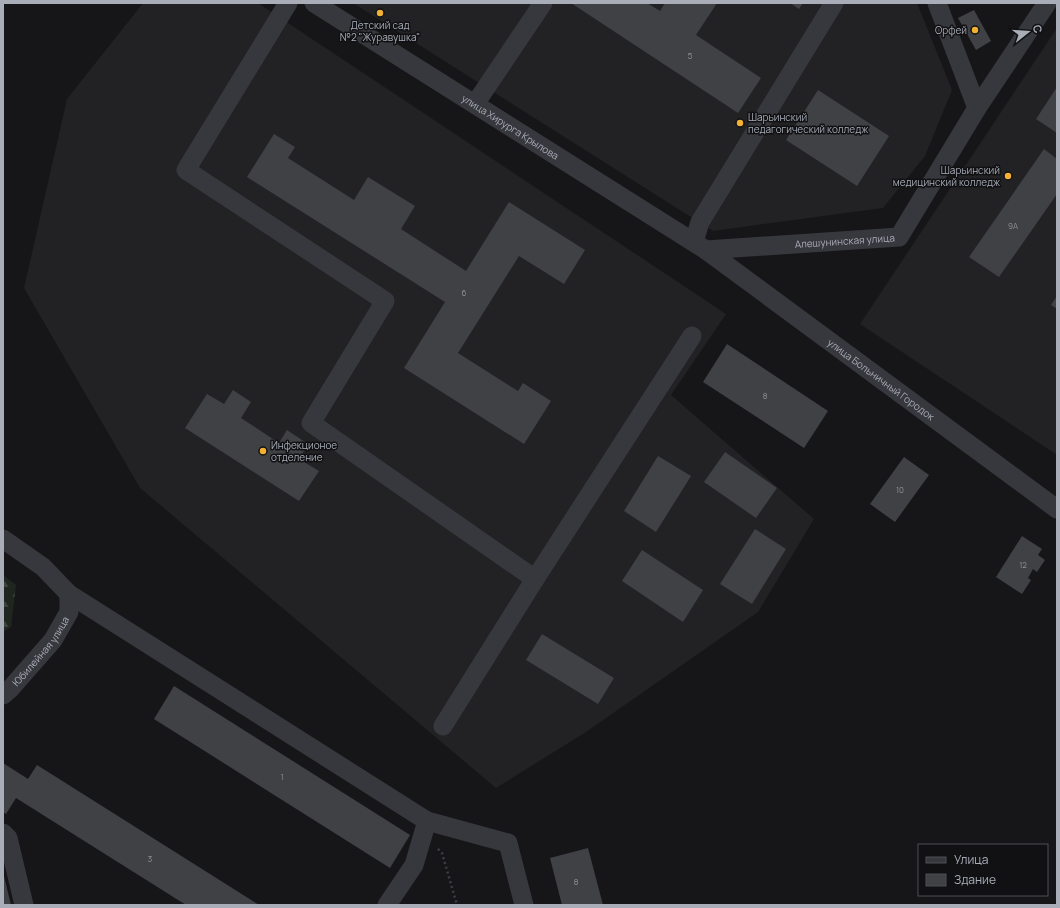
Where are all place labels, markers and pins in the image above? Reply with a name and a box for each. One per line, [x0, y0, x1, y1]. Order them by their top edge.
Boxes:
marker: Детский сад №2 "Журавушка" [375, 8, 385, 18]
place label: Детский сад №2 "Журавушка" [340, 18, 420, 44]
place label: Орфей [935, 23, 967, 37]
marker: Орфей [970, 25, 980, 35]
place label: Шарьинский педагогический колледж [748, 110, 868, 136]
marker: Шарьинский педагогический колледж [735, 118, 745, 128]
place label: Шарьинский медицинский колледж [893, 163, 1000, 189]
marker: Шарьинский медицинский колледж [1003, 171, 1013, 181]
place label: Инфекционое отделение [271, 438, 337, 464]
marker: Инфекционое отделение [258, 446, 268, 456]

